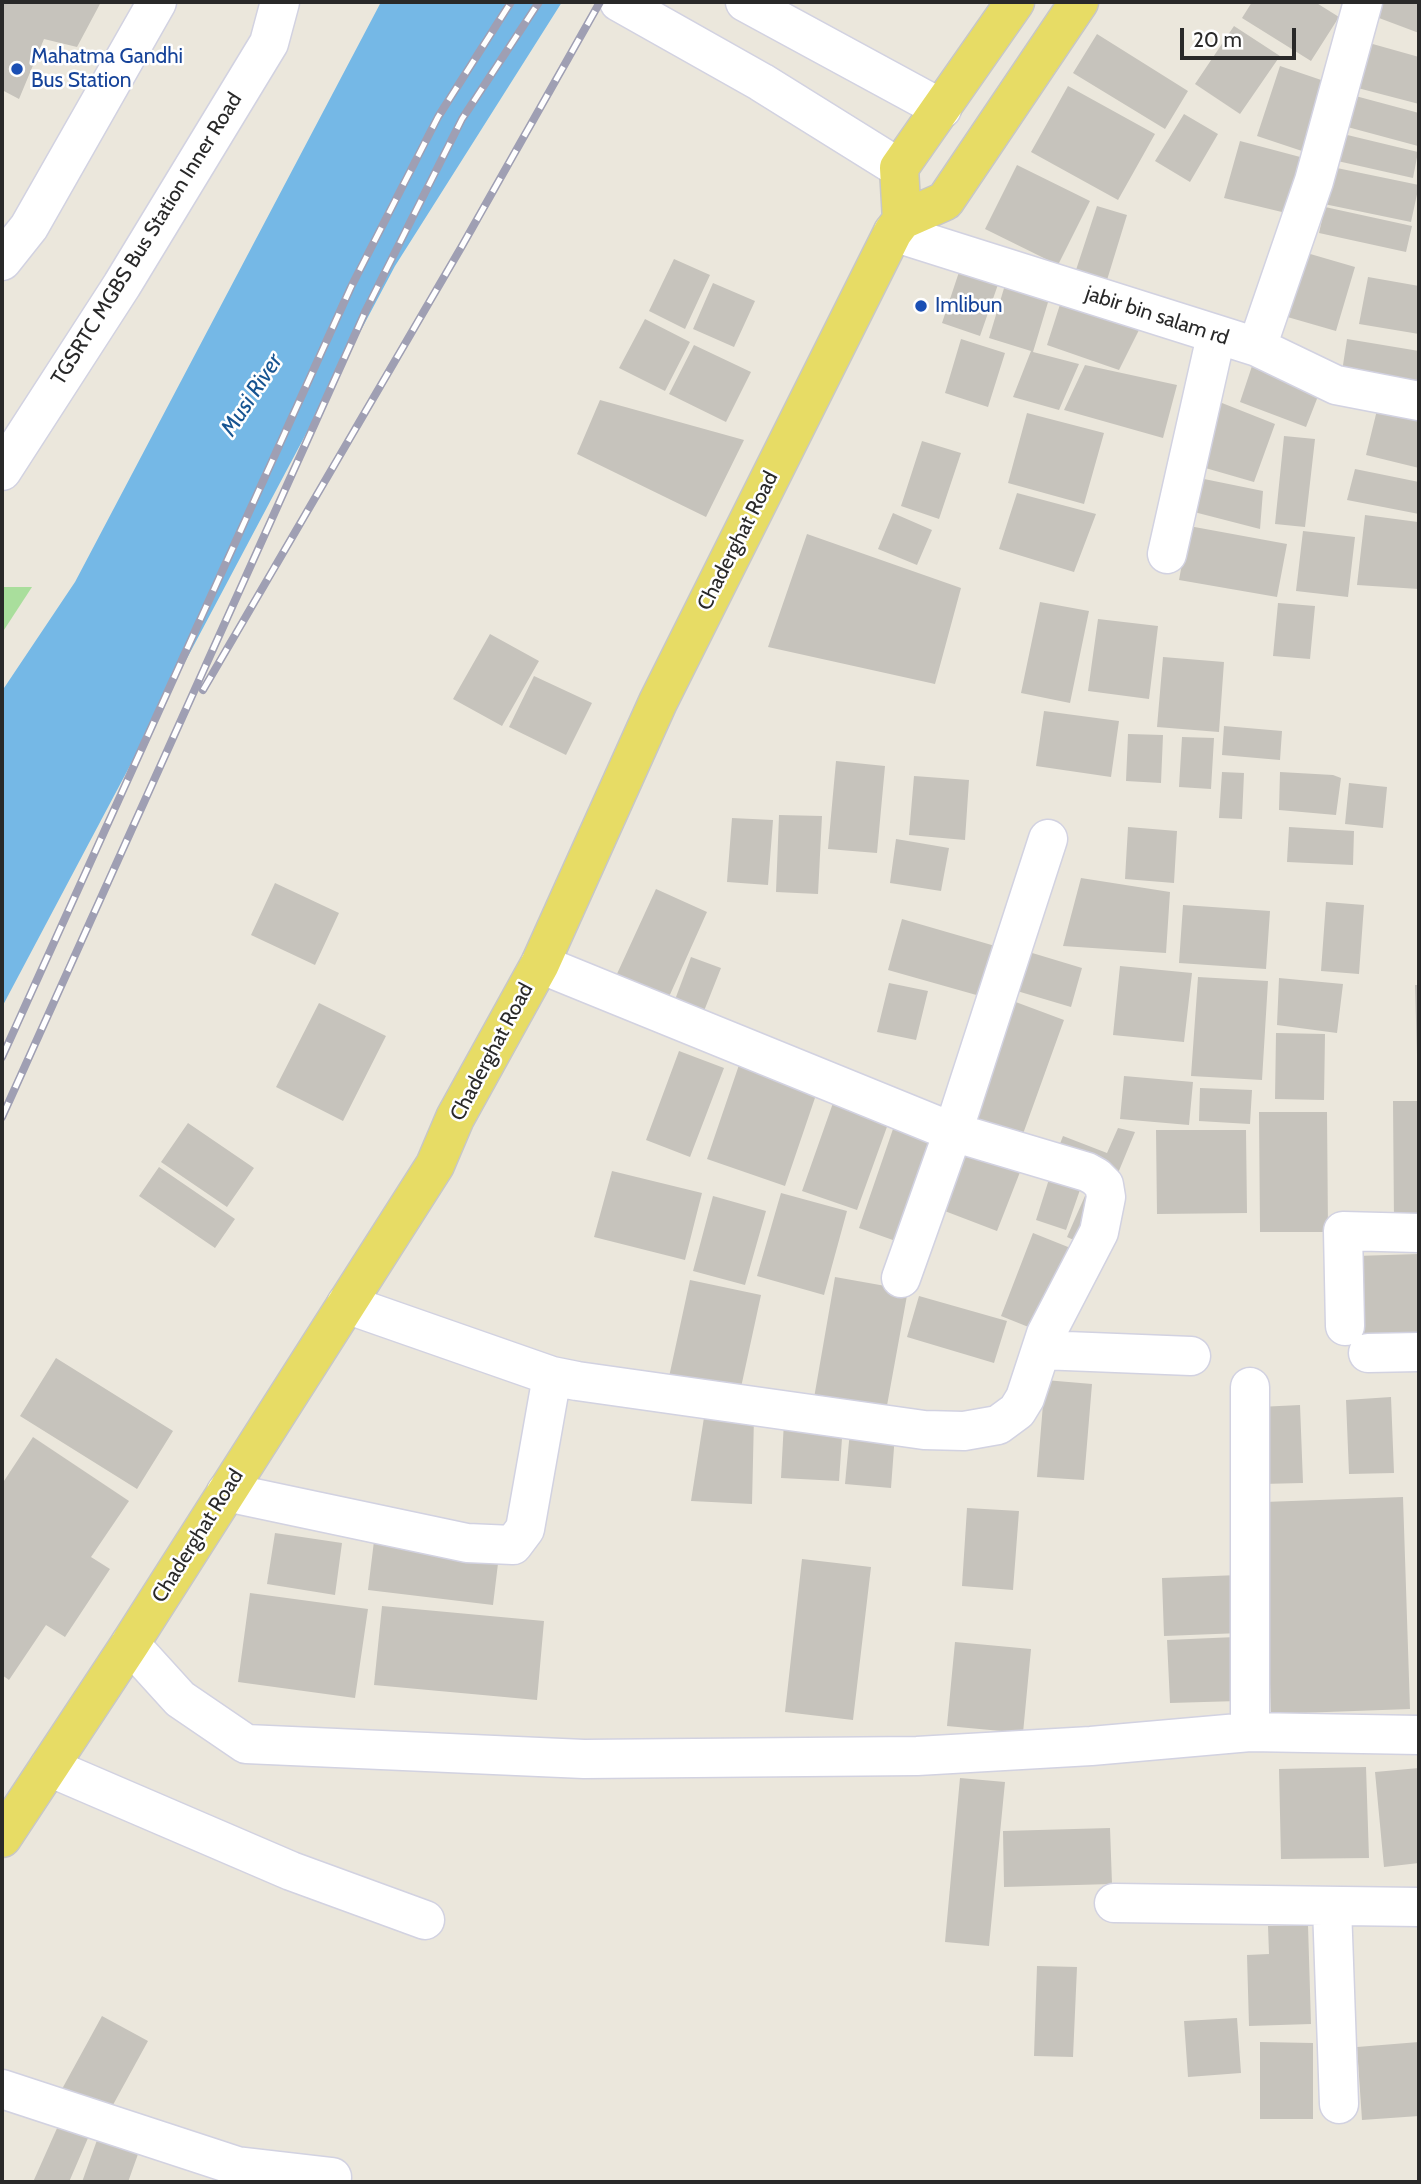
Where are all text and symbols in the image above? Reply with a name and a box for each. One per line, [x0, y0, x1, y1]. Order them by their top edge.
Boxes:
scale bar [1183, 14, 1298, 58]
text: 20 m [1193, 27, 1242, 52]
place label: Mahatma Gandhi Bus Station [31, 44, 183, 94]
marker: Mahatma Gandhi Bus Station [9, 61, 25, 77]
street label: TGSRTC MGBS Bus Station Inner Road [46, 88, 248, 390]
street label: jabir bin salam rd [1082, 281, 1232, 351]
place label: Imlibun [935, 293, 1002, 319]
marker: Imlibun [913, 298, 929, 314]
water label: Musi River [215, 349, 289, 441]
street label: Chaderghat Road [692, 467, 784, 615]
street label: Chaderghat Road [445, 979, 539, 1125]
street label: Chaderghat Road [147, 1465, 249, 1607]

